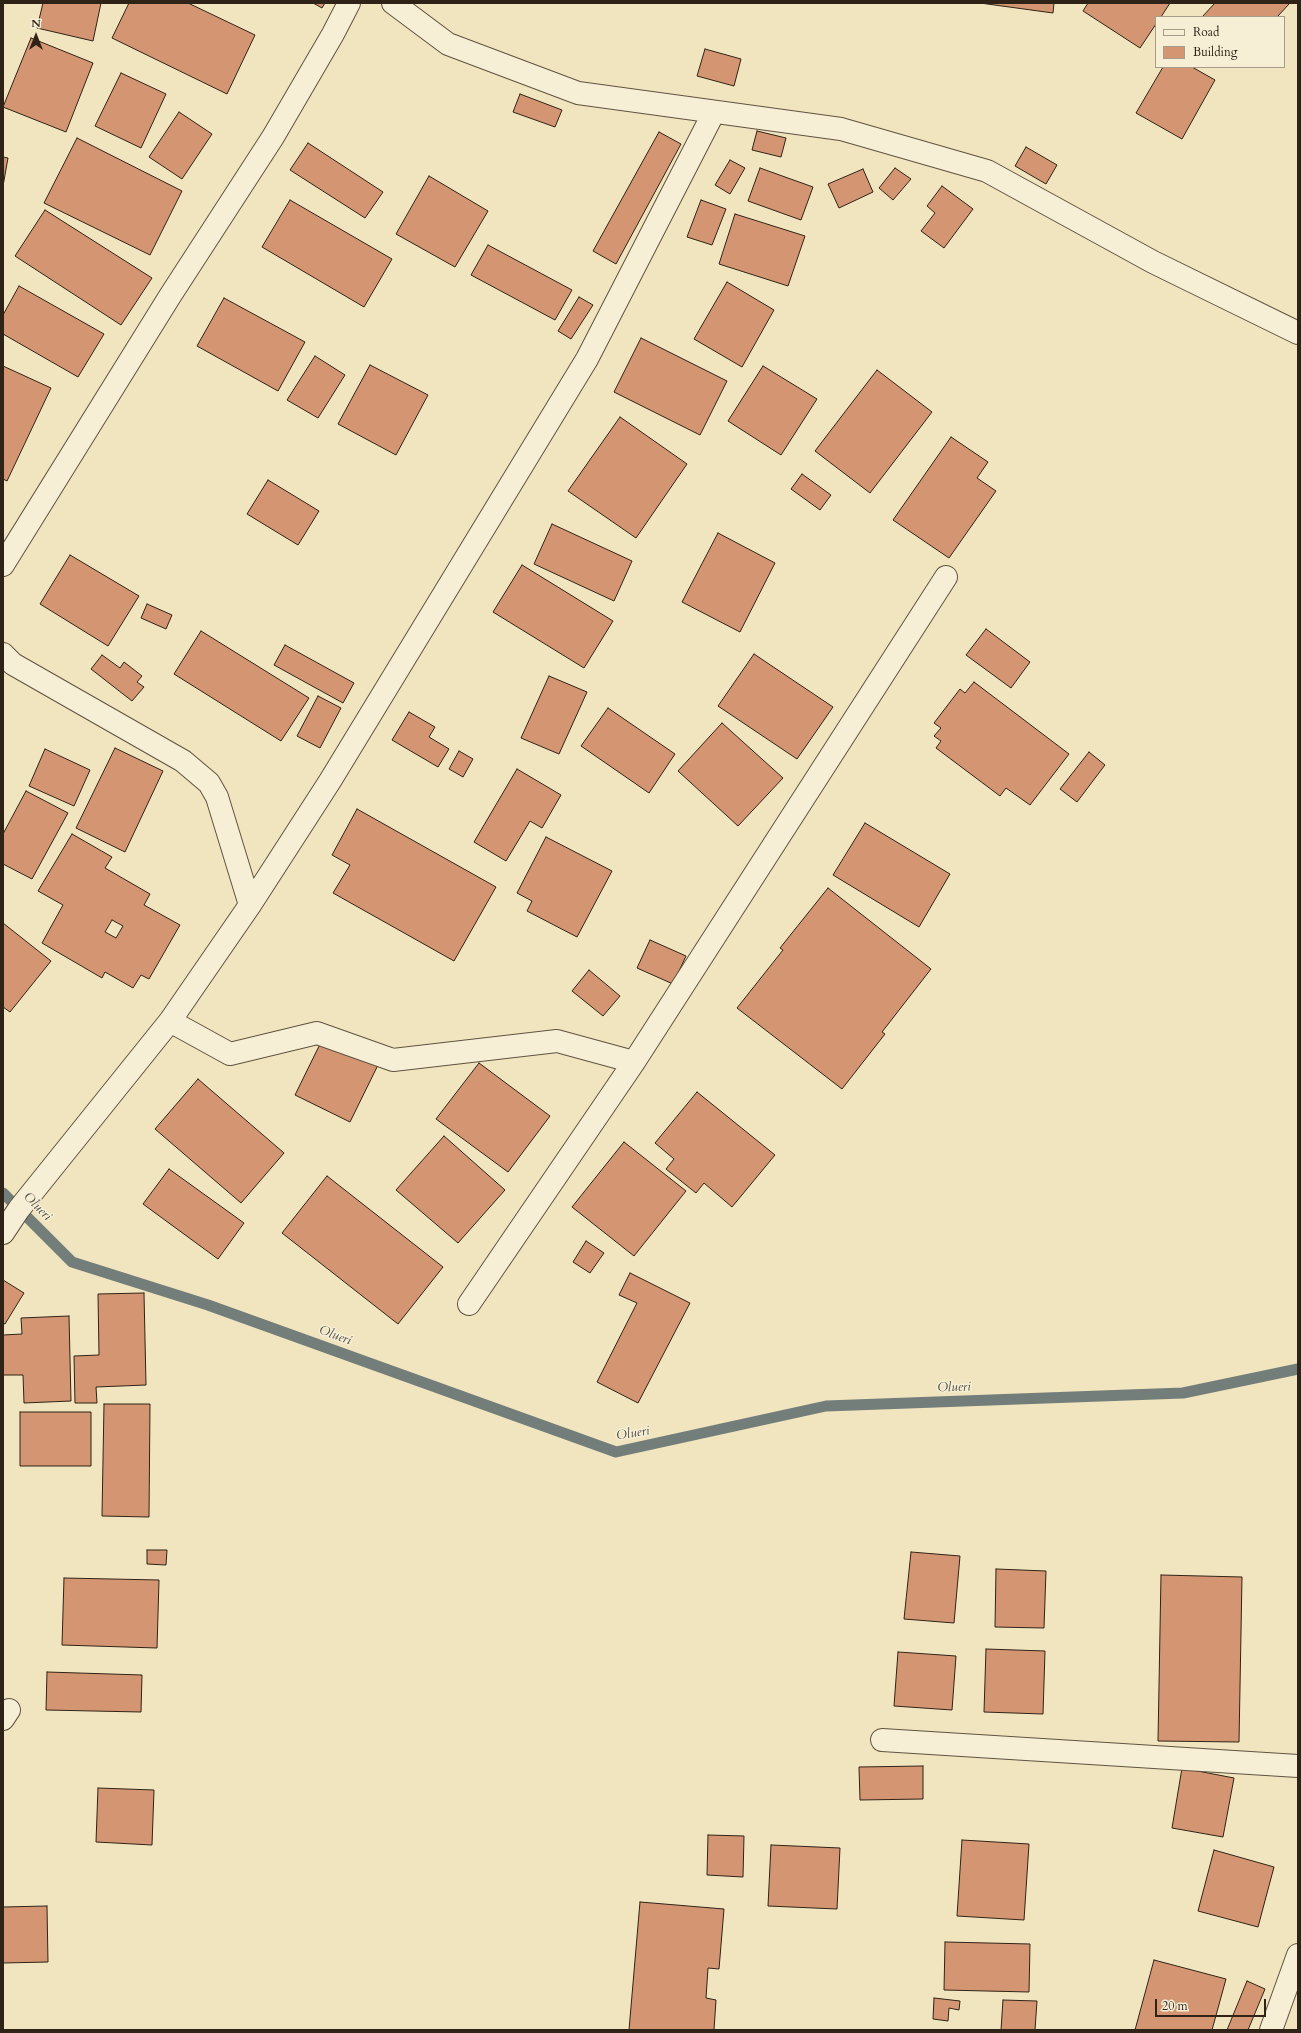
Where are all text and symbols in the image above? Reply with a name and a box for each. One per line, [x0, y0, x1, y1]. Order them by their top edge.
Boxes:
north arrow [16, 16, 56, 56]
text: N [31, 16, 41, 31]
legend [1155, 16, 1285, 68]
text: Road [1193, 24, 1219, 40]
text: Building [1193, 44, 1237, 60]
water label: Olueri [20, 1190, 54, 1224]
water label: Olueri [317, 1323, 353, 1349]
water label: Olueri [937, 1380, 971, 1396]
water label: Olueri [615, 1423, 651, 1445]
scale bar [1157, 1991, 1268, 2017]
text: 20 m [1162, 1998, 1188, 2014]

